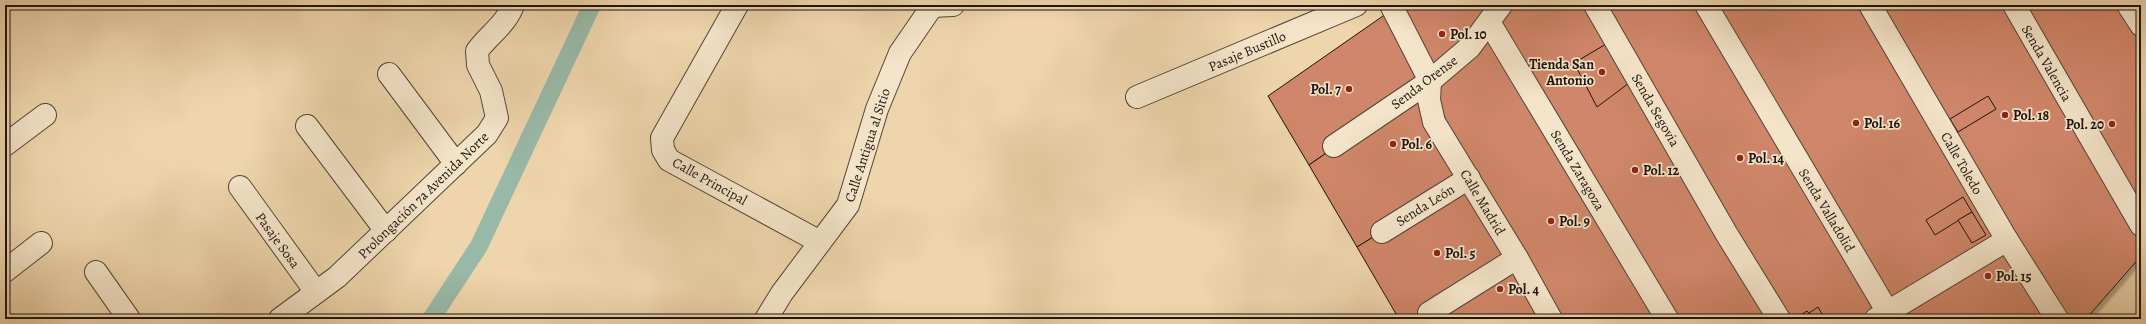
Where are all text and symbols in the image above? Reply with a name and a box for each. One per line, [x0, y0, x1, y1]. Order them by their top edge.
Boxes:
street label: Senda Valencia [2017, 21, 2076, 105]
place label: Pol. 10 [1450, 25, 1487, 44]
street label: Pasaje Bustillo [1205, 27, 1289, 76]
marker: Pol. 10 [1437, 29, 1447, 39]
street label: Senda Orense [1387, 51, 1461, 114]
place label: Tienda San Antonio [1529, 55, 1594, 90]
marker: Tienda San Antonio [1597, 67, 1607, 77]
street label: Senda Segovia [1627, 70, 1684, 151]
place label: Pol. 7 [1311, 80, 1341, 99]
marker: Pol. 7 [1344, 84, 1354, 94]
street label: Calle Antigua al Sitio [840, 86, 895, 205]
place label: Pol. 18 [2013, 106, 2050, 125]
marker: Pol. 18 [2000, 110, 2010, 120]
place label: Pol. 16 [1864, 114, 1901, 133]
place label: Pol. 20 [2066, 115, 2104, 134]
marker: Pol. 16 [1851, 118, 1861, 128]
marker: Pol. 20 [2107, 119, 2117, 129]
street label: Senda Zaragoza [1546, 126, 1609, 215]
street label: Prolongación 7a Avenida Norte [354, 128, 493, 263]
street label: Calle Toledo [1936, 129, 1987, 198]
place label: Pol. 6 [1401, 135, 1433, 154]
marker: Pol. 6 [1388, 139, 1398, 149]
place label: Pol. 14 [1748, 149, 1785, 168]
street label: Calle Principal [669, 153, 751, 210]
marker: Pol. 14 [1735, 153, 1745, 163]
place label: Pol. 12 [1643, 161, 1680, 180]
marker: Pol. 12 [1630, 165, 1640, 175]
street label: Senda Valladolid [1794, 165, 1859, 256]
street label: Calle Madrid [1455, 166, 1510, 239]
street label: Senda León [1392, 180, 1459, 231]
street label: Pasaje Sosa [251, 208, 305, 273]
place label: Pol. 9 [1559, 212, 1591, 231]
marker: Pol. 9 [1546, 216, 1556, 226]
place label: Pol. 5 [1445, 244, 1476, 263]
marker: Pol. 5 [1432, 248, 1442, 258]
place label: Pol. 15 [1996, 267, 2032, 286]
marker: Pol. 15 [1983, 271, 1993, 281]
place label: Pol. 4 [1508, 280, 1540, 299]
marker: Pol. 4 [1495, 284, 1505, 294]

